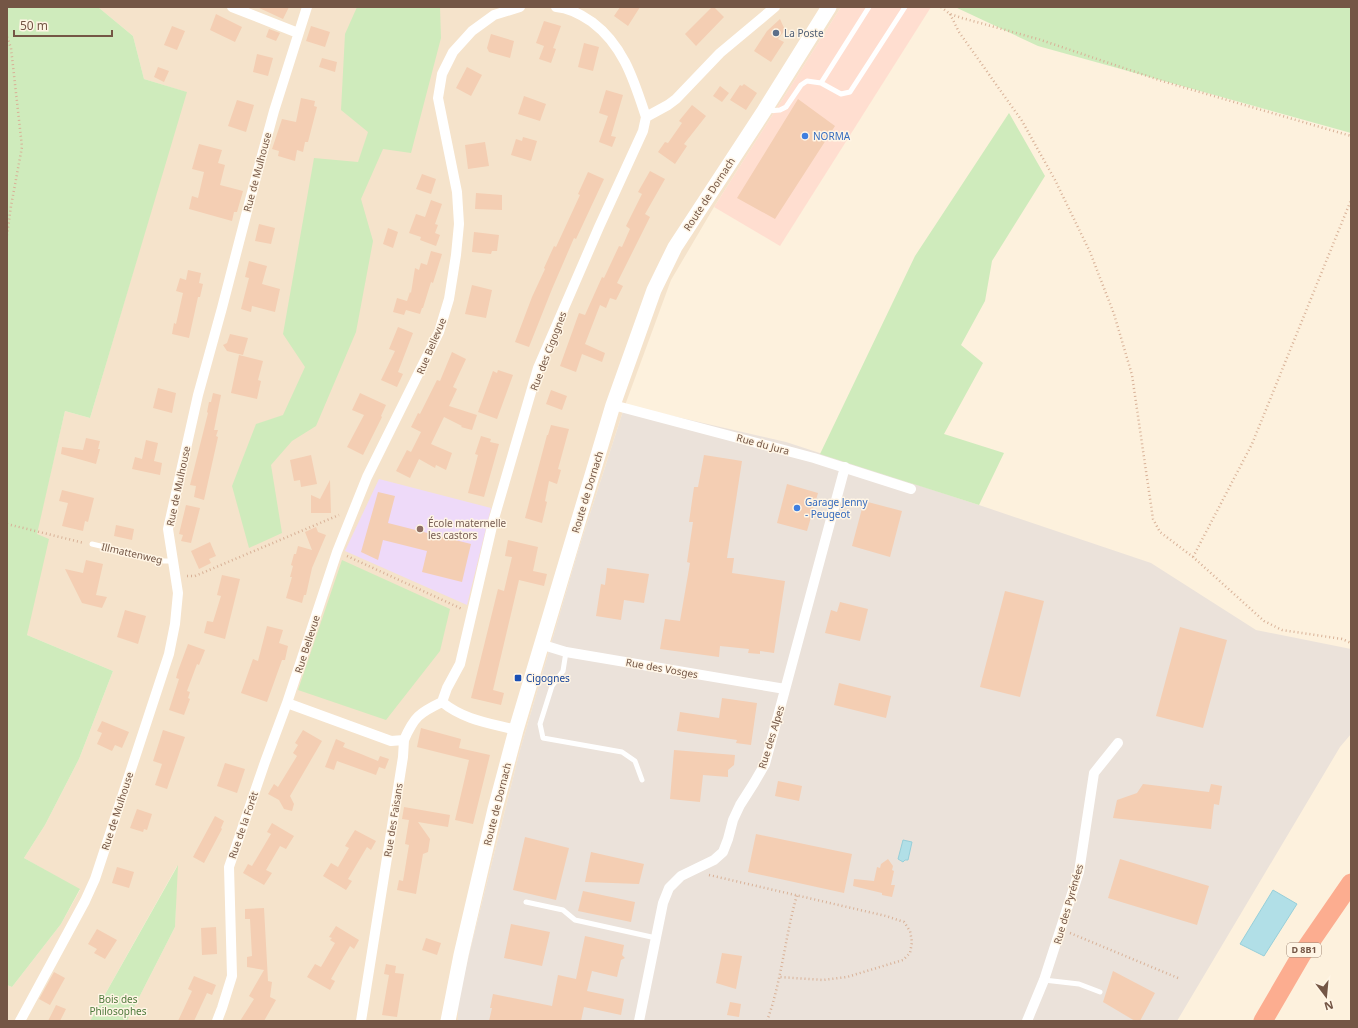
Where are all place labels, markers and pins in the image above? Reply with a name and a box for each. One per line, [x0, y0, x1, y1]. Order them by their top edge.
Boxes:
place label: La Poste [784, 26, 824, 40]
marker: La Poste [771, 28, 781, 38]
place label: NORMA [813, 129, 851, 143]
marker: NORMA [800, 131, 810, 141]
place label: Garage Jenny - Peugeot [805, 495, 869, 521]
marker: Garage Jenny - Peugeot [792, 503, 802, 513]
place label: École maternelle les castors [428, 516, 507, 542]
marker: École maternelle les castors [415, 524, 425, 534]
place label: Cigognes [526, 671, 570, 685]
marker: Cigognes [513, 673, 523, 683]

